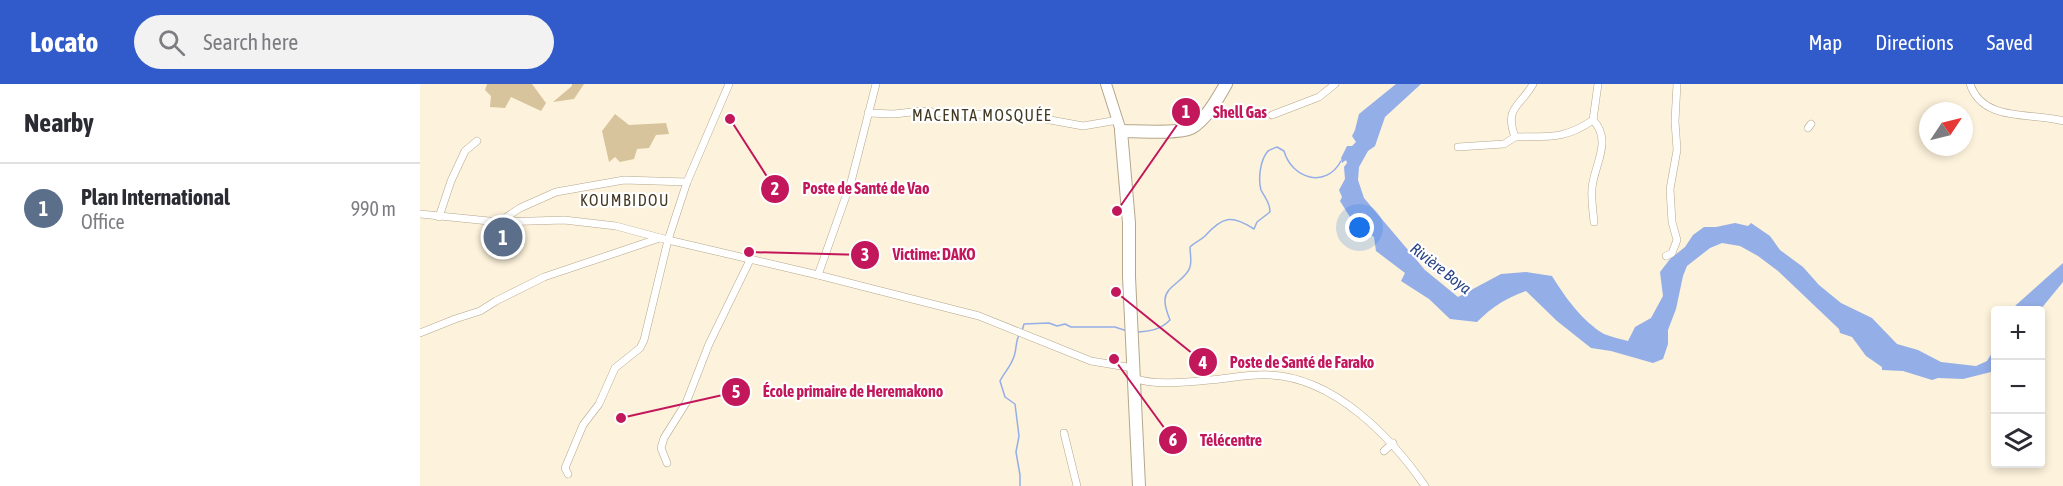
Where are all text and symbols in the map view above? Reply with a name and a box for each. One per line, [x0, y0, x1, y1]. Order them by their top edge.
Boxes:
search box [134, 15, 554, 69]
text: Locato [30, 26, 98, 58]
icon: search [155, 26, 188, 59]
text: Search here [203, 29, 298, 55]
text: Map [1808, 30, 1842, 54]
text: Directions [1875, 30, 1954, 54]
text: Saved [1987, 30, 2033, 54]
callout: Shell Gas [1171, 95, 1279, 129]
text: 1 [1182, 101, 1190, 122]
north arrow [1919, 102, 1973, 156]
text: Shell Gas [1213, 103, 1267, 121]
district label: MACENTA MOSQUÉE [912, 106, 1052, 124]
text: Nearby [24, 108, 94, 138]
callout: Poste de Santé de Vao [760, 172, 941, 206]
text: 2 [771, 178, 779, 199]
text: Poste de Santé de Vao [803, 179, 930, 197]
text: Plan International [81, 184, 230, 210]
district label: KOUMBIDOU [580, 191, 670, 209]
text: 1 [39, 197, 48, 220]
text: 990 m [351, 197, 396, 220]
text: Office [81, 210, 125, 233]
your location [1345, 213, 1374, 242]
pin: 1 [484, 214, 523, 260]
callout: Victime: DAKO [850, 238, 987, 272]
water label: Rivière Boya [1407, 239, 1475, 298]
text: 3 [861, 244, 869, 265]
text: Victime: DAKO [891, 245, 976, 263]
map controls [1991, 306, 2045, 468]
button: + [1991, 306, 2045, 360]
callout: Poste de Santé de Farako [1188, 345, 1386, 379]
text: 4 [1198, 352, 1207, 373]
text: Poste de Santé de Farako [1230, 353, 1375, 371]
button: − [1991, 360, 2045, 414]
callout: École primaire de Heremakono [721, 375, 955, 409]
text: 5 [732, 381, 740, 402]
text: École primaire de Heremakono [763, 382, 944, 400]
button: layers [1991, 414, 2045, 468]
callout: Télécentre [1158, 423, 1274, 457]
text: 6 [1169, 429, 1177, 450]
text: Télécentre [1200, 431, 1262, 449]

